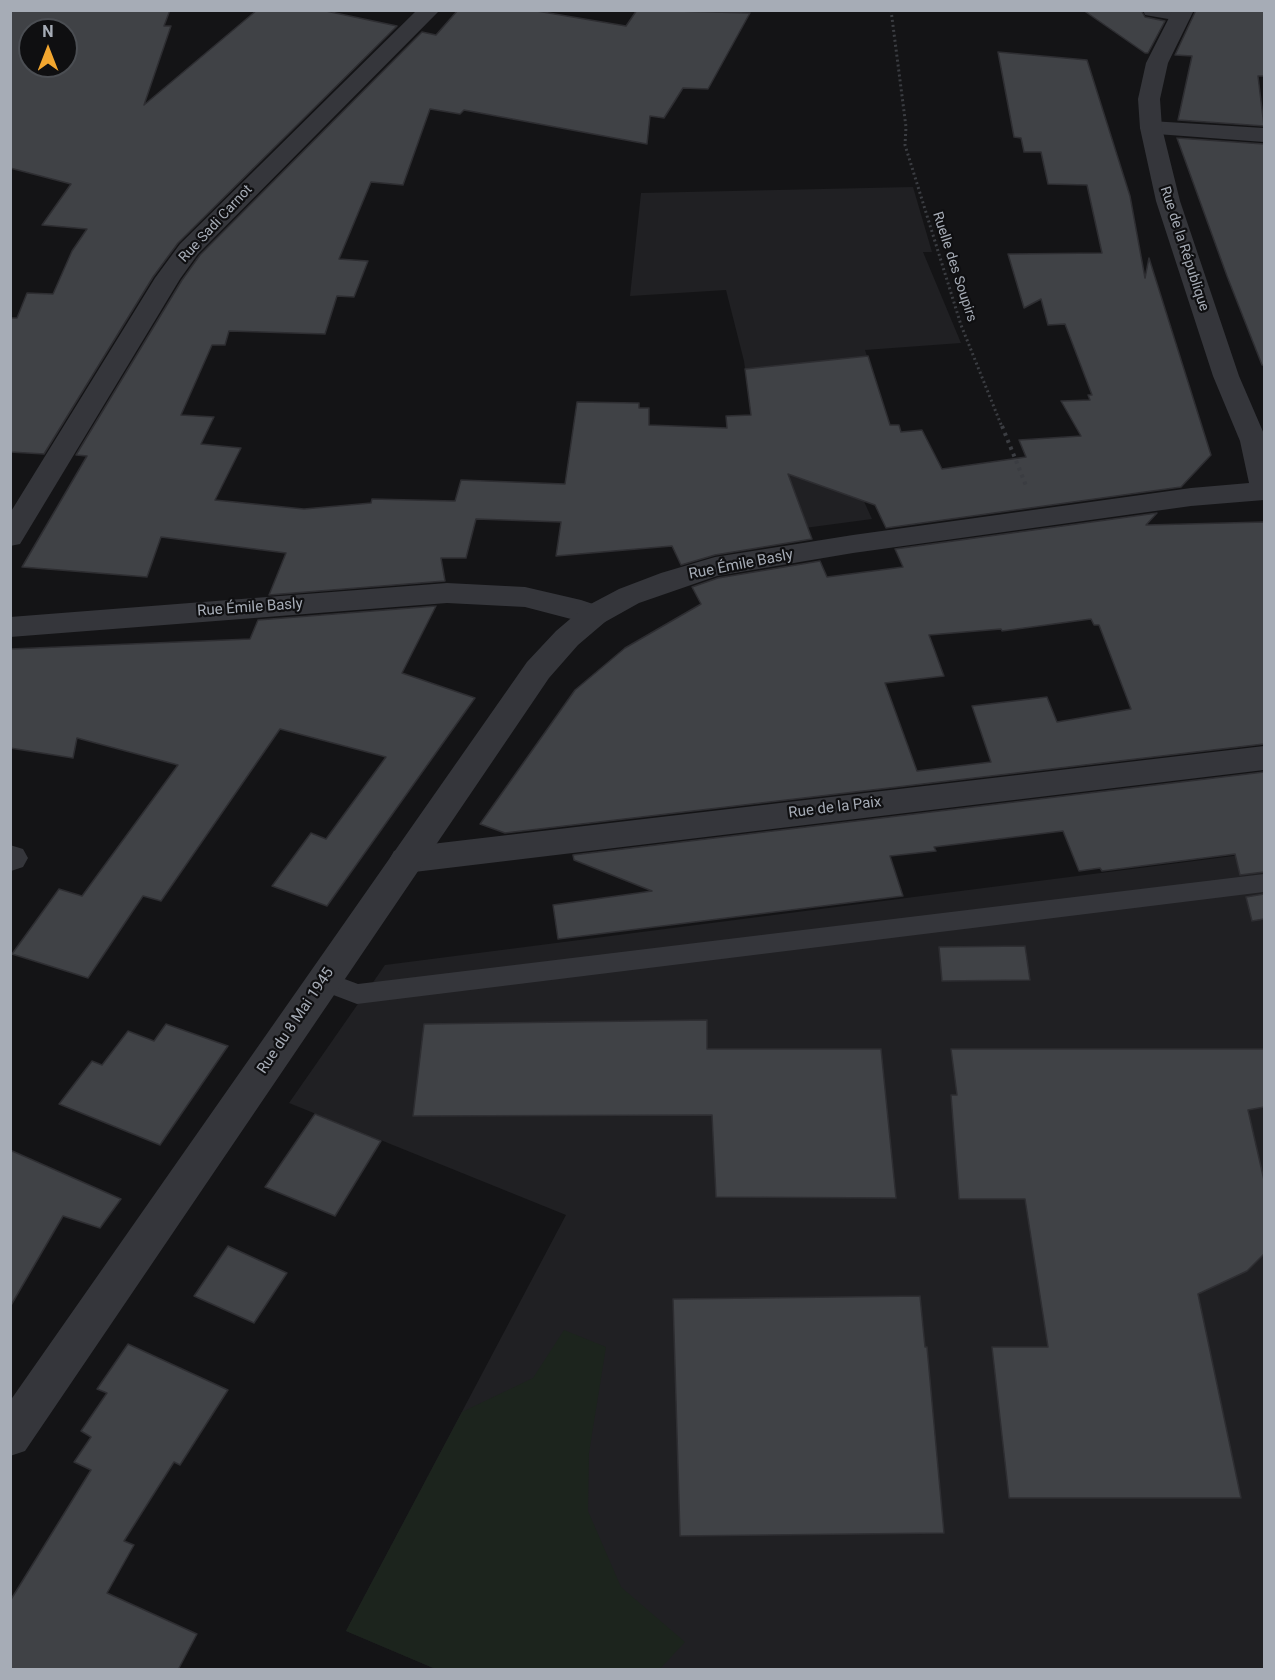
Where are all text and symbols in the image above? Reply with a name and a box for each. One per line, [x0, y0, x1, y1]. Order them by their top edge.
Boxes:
north arrow [18, 18, 78, 78]
text: N [42, 22, 54, 41]
street label: Rue Sadi Carnot [176, 182, 256, 266]
street label: Rue de la République [1156, 185, 1212, 313]
street label: Ruelle des Soupirs [928, 210, 980, 324]
street label: Rue Émile Basly [687, 546, 795, 584]
street label: Rue Émile Basly [197, 595, 303, 621]
street label: Rue de la Paix [788, 793, 882, 823]
street label: Rue du 8 Mai 1945 [254, 965, 338, 1077]

